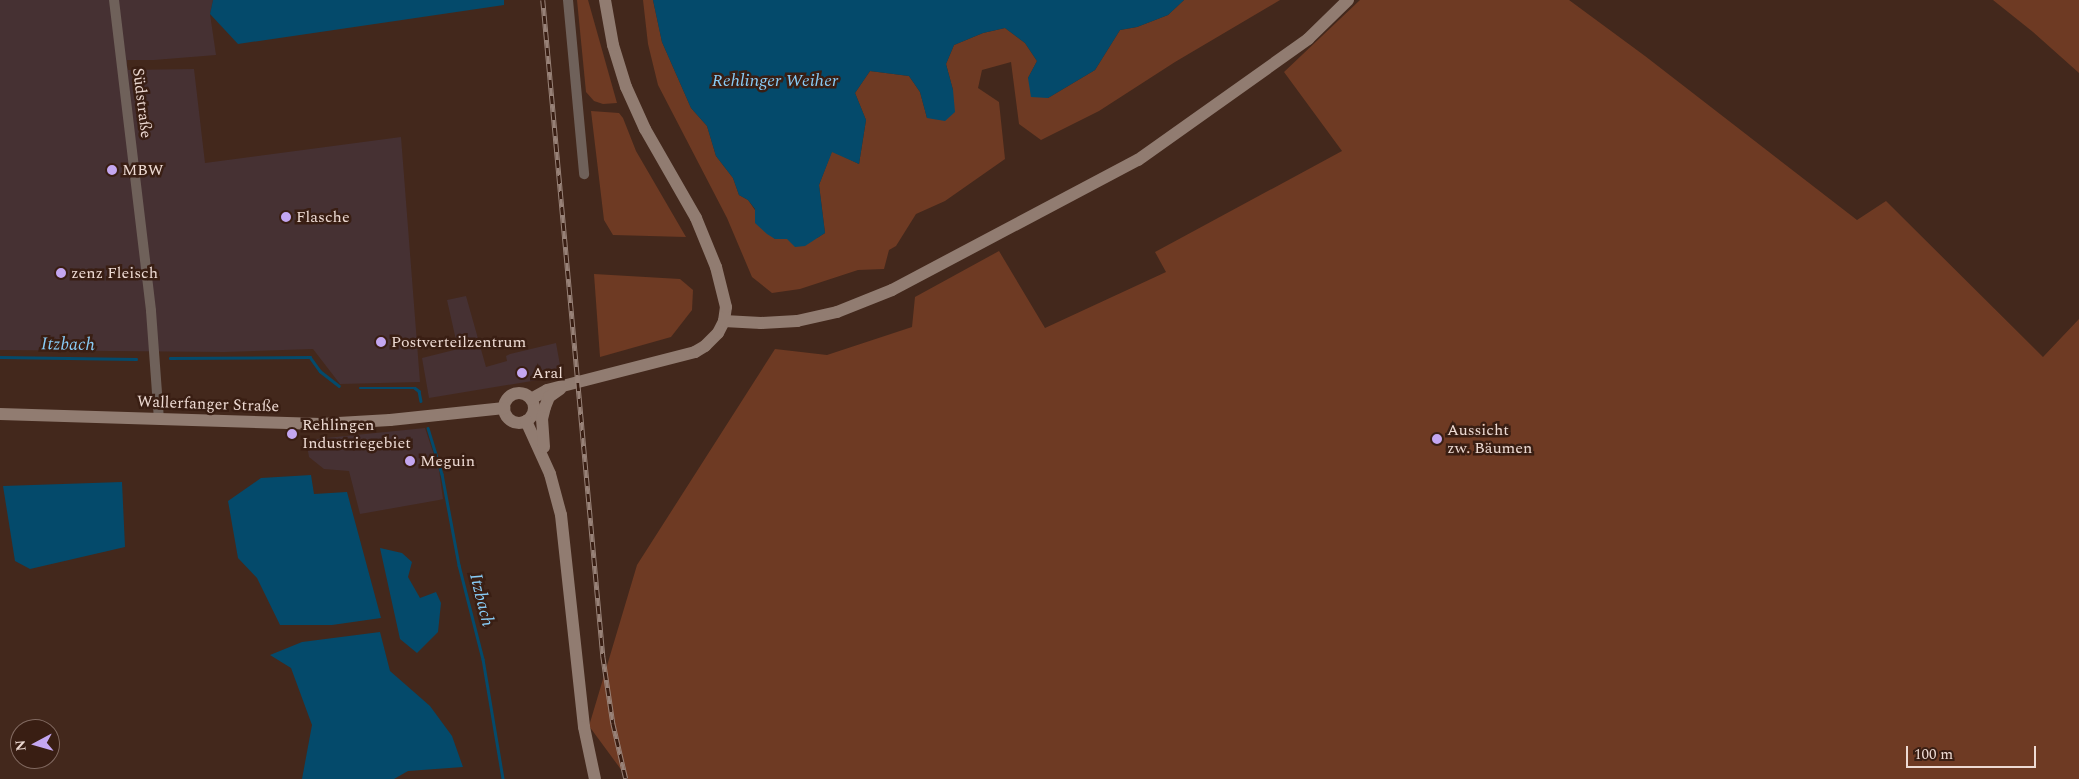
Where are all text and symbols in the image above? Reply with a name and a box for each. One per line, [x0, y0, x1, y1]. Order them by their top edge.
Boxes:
street label: Südstraße [128, 67, 156, 139]
water label: Rehlinger Weiher [712, 70, 838, 92]
place label: MBW [122, 160, 163, 180]
marker: MBW [106, 164, 118, 176]
place label: Flasche [296, 207, 350, 227]
marker: Flasche [280, 211, 292, 223]
place label: zenz Fleisch [71, 263, 158, 283]
marker: zenz Fleisch [55, 267, 67, 279]
place label: Postverteilzentrum [391, 332, 526, 352]
water label: Itzbach [41, 334, 95, 356]
marker: Postverteilzentrum [375, 336, 387, 348]
place label: Aral [532, 363, 563, 383]
marker: Aral [516, 367, 528, 379]
street label: Wallerfanger Straße [137, 392, 279, 416]
place label: Rehlingen Industriegebiet [302, 415, 411, 453]
place label: Aussicht zw. Bäumen [1447, 420, 1532, 458]
marker: Rehlingen Industriegebiet [286, 428, 298, 440]
marker: Aussicht zw. Bäumen [1431, 433, 1443, 445]
place label: Meguin [420, 451, 475, 471]
marker: Meguin [404, 455, 416, 467]
water label: Itzbach [464, 571, 498, 629]
north arrow [10, 719, 60, 769]
scale bar [1909, 736, 2039, 768]
text: N [10, 739, 32, 752]
text: 100 m [1914, 743, 1953, 766]

